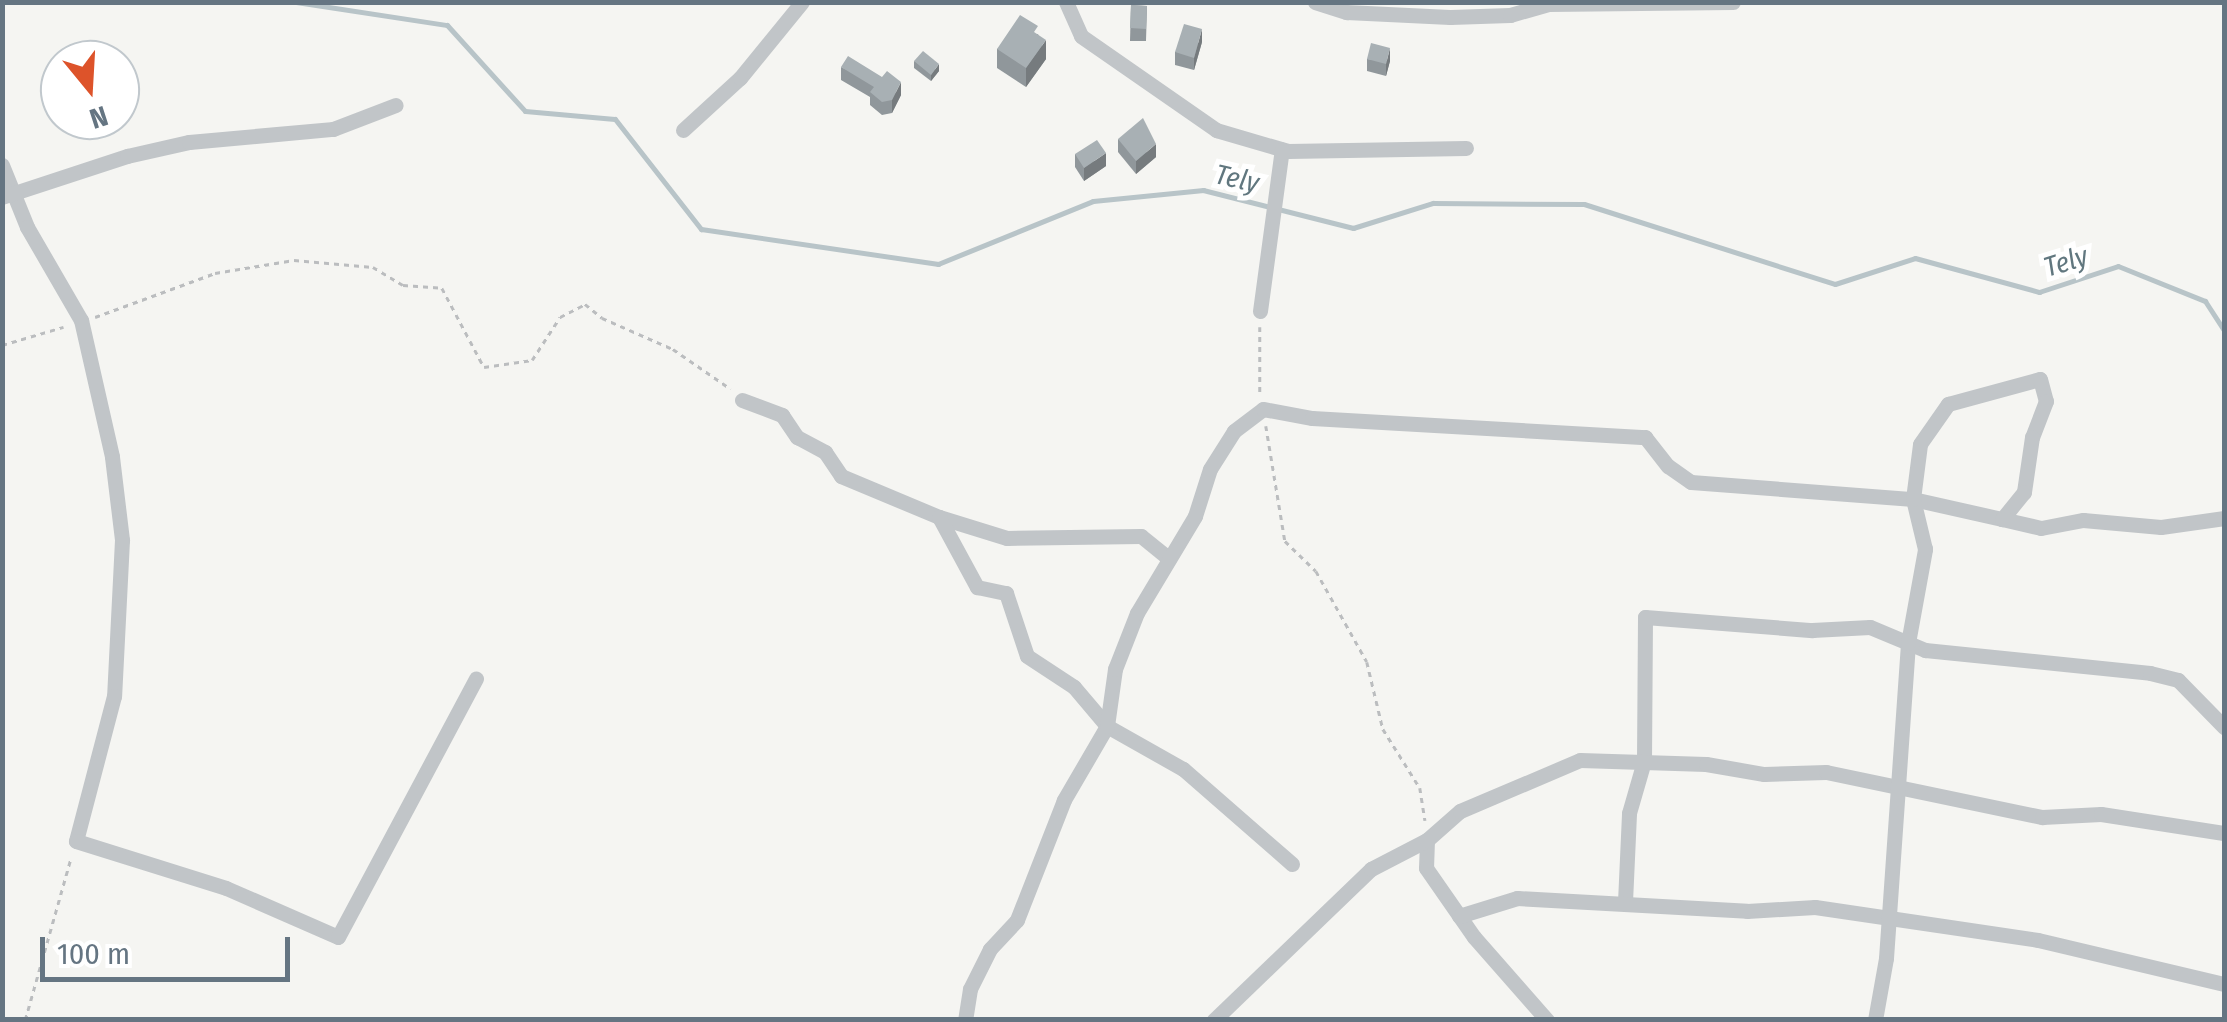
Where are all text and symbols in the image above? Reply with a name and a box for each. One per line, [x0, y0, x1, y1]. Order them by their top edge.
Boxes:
north arrow [40, 40, 140, 140]
text: N [86, 99, 112, 135]
water label: Tely [1212, 158, 1262, 200]
water label: Tely [2040, 239, 2092, 285]
scale bar [45, 917, 295, 979]
text: 100 m [57, 936, 130, 972]

